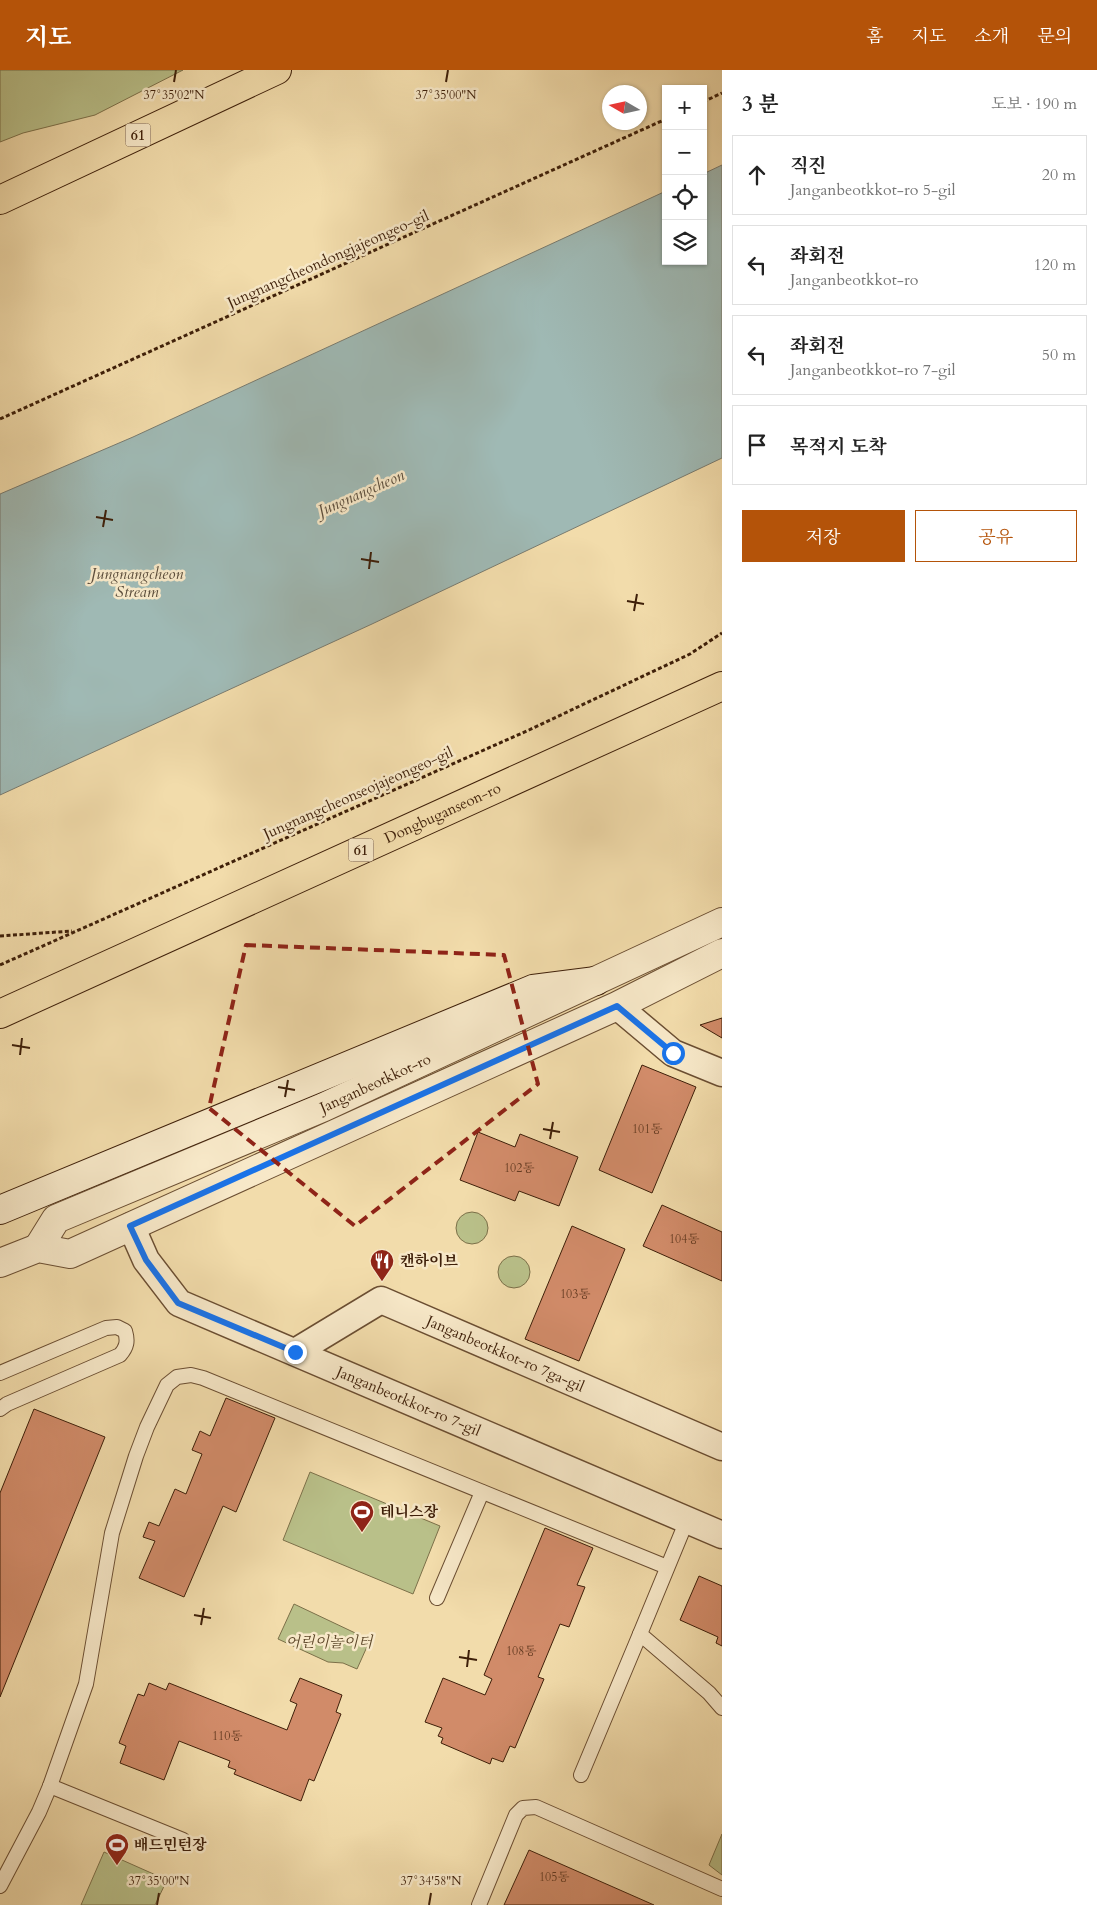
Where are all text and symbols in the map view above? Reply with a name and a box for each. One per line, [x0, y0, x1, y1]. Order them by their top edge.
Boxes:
text: 지도 [25, 21, 71, 54]
text: 홈 [866, 24, 884, 49]
text: 지도 [912, 24, 946, 49]
text: 소개 [974, 24, 1009, 49]
text: 문의 [1037, 24, 1072, 49]
north arrow [602, 85, 647, 130]
map controls [662, 85, 707, 265]
button: + [662, 85, 707, 130]
text: 37°35'02"N [144, 87, 205, 103]
text: 37°35'00"N [416, 87, 477, 103]
text: 3 분 [742, 90, 779, 119]
text: 도보 · 190 m [991, 93, 1077, 115]
road number: 61 [126, 124, 150, 146]
button: − [662, 130, 707, 175]
text: 직진 [790, 153, 827, 179]
icon: ahead [743, 161, 771, 189]
text: 20 m [1042, 164, 1076, 186]
button: locate [662, 175, 707, 220]
text: Janganbeotkkot-ro 5-gil [790, 179, 956, 201]
street label: Jungnangcheondongjajeongeo-gil [222, 205, 432, 313]
button: layers [662, 220, 707, 265]
text: 좌회전 [790, 243, 845, 269]
icon: left [743, 251, 771, 279]
text: 120 m [1034, 254, 1076, 276]
text: Janganbeotkkot-ro [790, 269, 918, 291]
text: 좌회전 [790, 333, 845, 359]
icon: left [743, 341, 771, 369]
text: 50 m [1042, 344, 1076, 366]
text: Janganbeotkkot-ro 7-gil [790, 359, 956, 381]
icon: arrive [743, 431, 771, 459]
text: 목적지 도착 [790, 434, 887, 460]
water label: Jungnangcheon [311, 464, 408, 524]
button: 저장 [742, 510, 905, 562]
button: 공유 [915, 510, 1077, 562]
water label: Jungnangcheon Stream [87, 563, 184, 603]
street label: Jungnangcheonseojajeongeo-gil [258, 742, 456, 845]
street label: Dongbuganseon-ro [381, 778, 504, 848]
road number: 61 [348, 838, 374, 862]
route start [662, 1042, 685, 1065]
street label: Janganbeotkkot-ro [315, 1049, 434, 1118]
house number: 101동 [632, 1121, 662, 1137]
house number: 102동 [504, 1160, 534, 1176]
house number: 104동 [669, 1231, 699, 1247]
restaurant icon: 캔하이브 [369, 1248, 395, 1282]
place label: 캔하이브 [400, 1251, 458, 1271]
house number: 103동 [560, 1286, 590, 1302]
street label: Janganbeotkkot-ro 7ga-gil [421, 1310, 588, 1397]
route end [284, 1341, 307, 1364]
street label: Janganbeotkkot-ro 7-gil [331, 1361, 484, 1441]
sports icon: 테니스장 [349, 1499, 375, 1533]
place label: 테니스장 [380, 1502, 438, 1522]
park label: 어린이놀이터 [286, 1632, 374, 1652]
house number: 108동 [506, 1643, 536, 1659]
house number: 110동 [212, 1728, 242, 1744]
sports icon: 배드민턴장 [104, 1832, 130, 1866]
place label: 배드민턴장 [134, 1835, 207, 1855]
house number: 105동 [539, 1869, 569, 1885]
text: 37°35'00"N [129, 1873, 190, 1889]
text: 37°34'58"N [401, 1873, 462, 1889]

